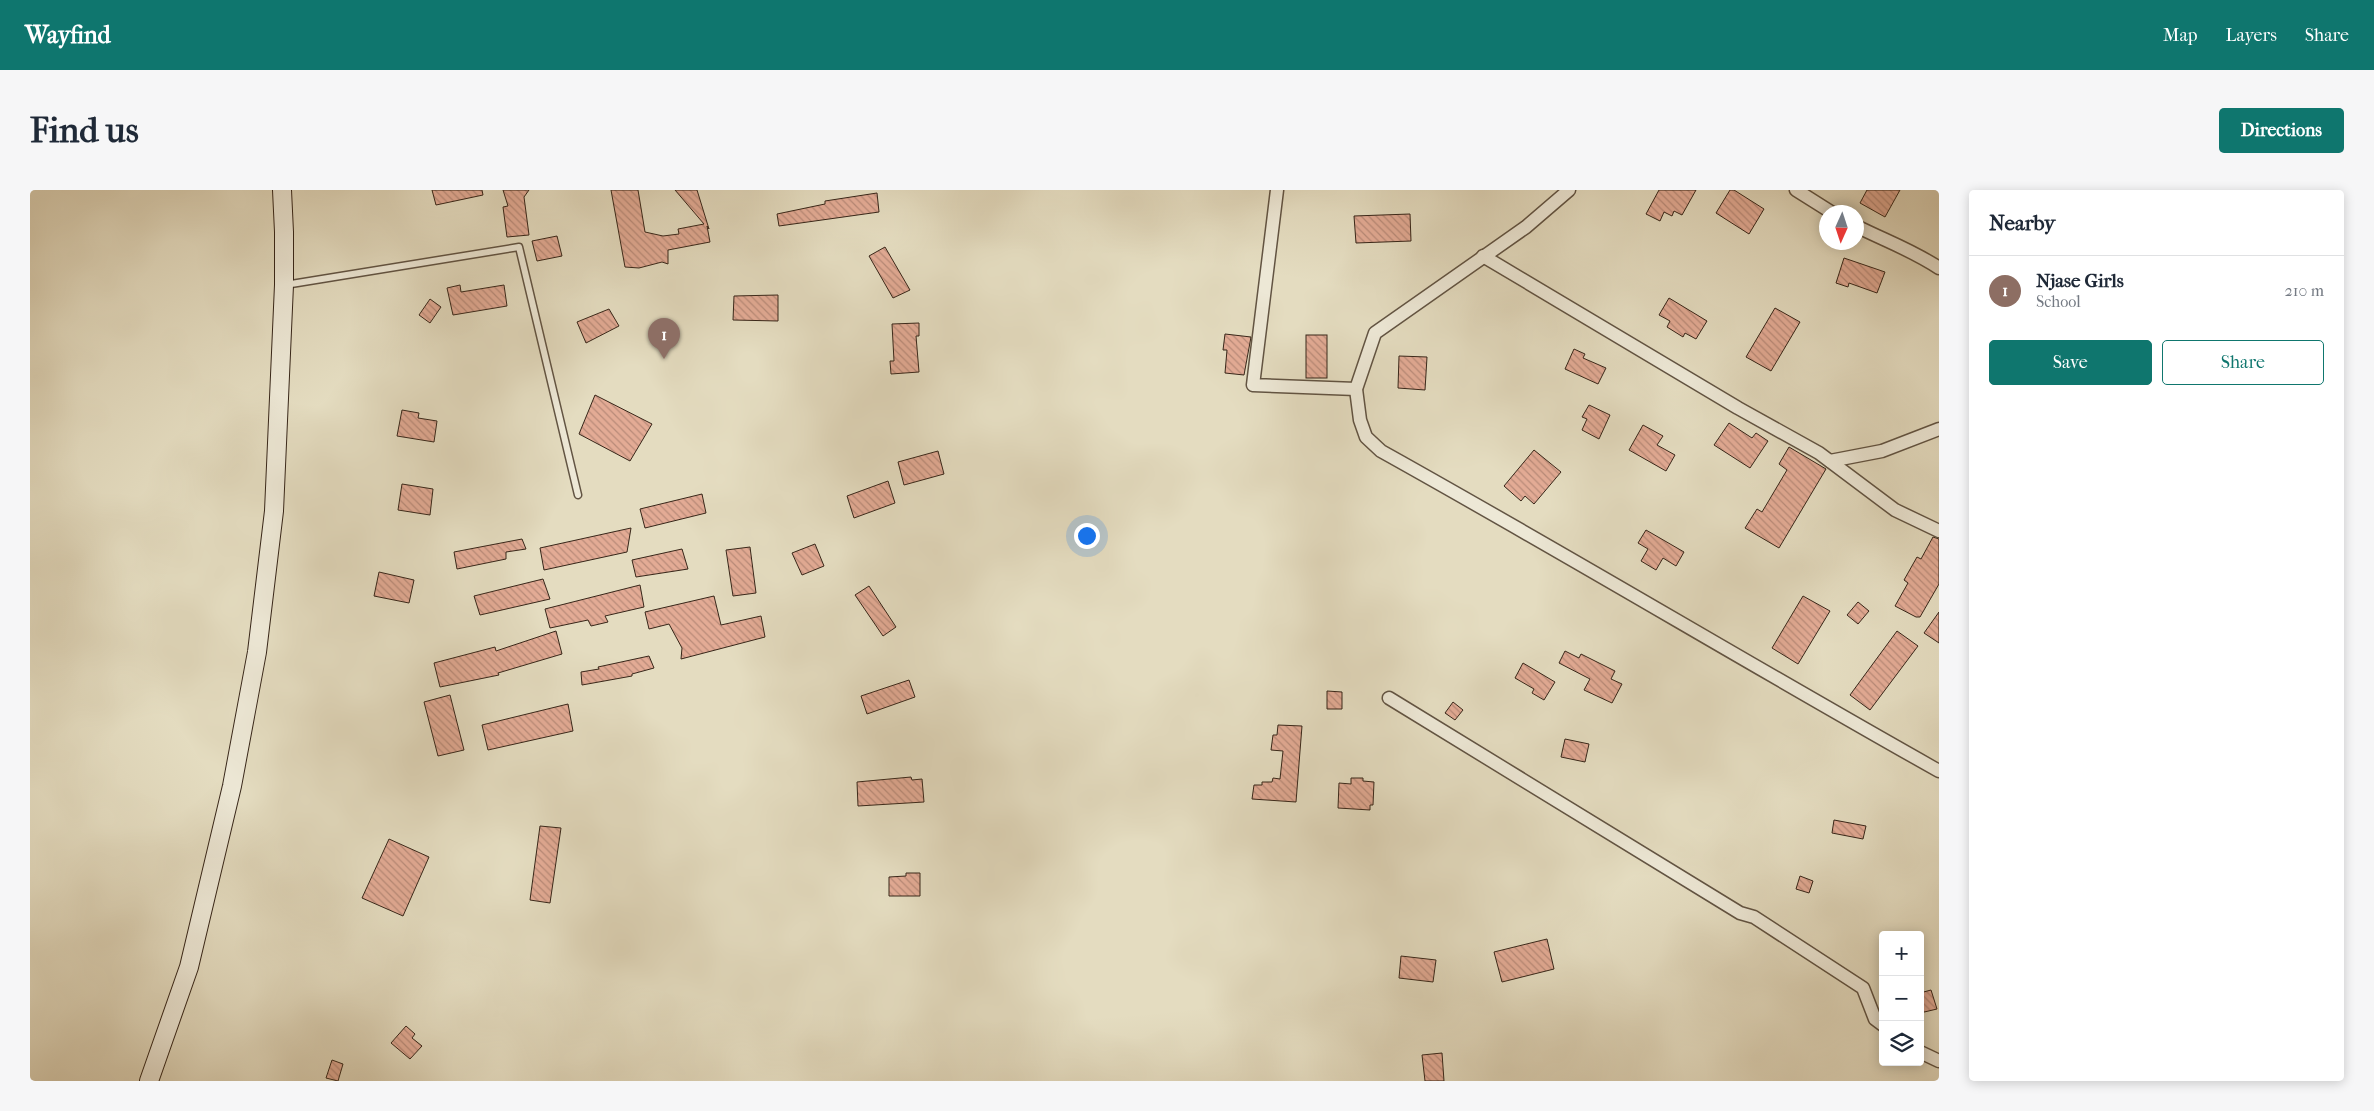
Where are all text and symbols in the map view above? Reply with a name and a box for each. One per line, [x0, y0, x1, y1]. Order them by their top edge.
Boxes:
text: Wayfind [25, 21, 111, 49]
text: Map [2163, 25, 2197, 46]
text: Layers [2225, 25, 2277, 46]
text: Share [2305, 25, 2349, 46]
button: Directions [2219, 108, 2344, 153]
text: Find us [30, 110, 139, 151]
north arrow [1819, 205, 1864, 250]
text: Nearby [1989, 211, 2055, 235]
text: Njase Girls [2036, 270, 2124, 292]
text: 1 [2002, 281, 2008, 300]
text: 210 m [2285, 281, 2324, 300]
text: School [2036, 292, 2081, 311]
pin: 1 [648, 318, 680, 359]
button: Save [1989, 340, 2152, 385]
button: Share [2162, 340, 2324, 385]
your location [1074, 523, 1100, 549]
map controls [1879, 931, 1924, 1066]
button: + [1879, 931, 1924, 976]
button: − [1879, 976, 1924, 1021]
button: layers [1879, 1021, 1924, 1066]

